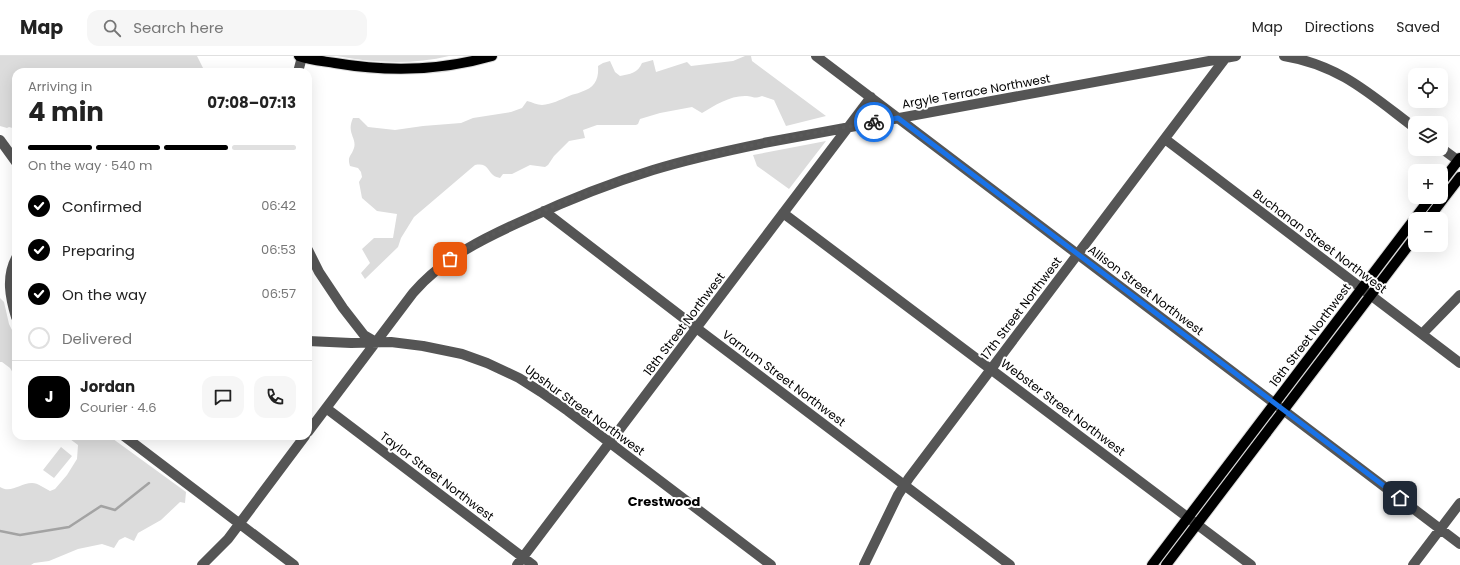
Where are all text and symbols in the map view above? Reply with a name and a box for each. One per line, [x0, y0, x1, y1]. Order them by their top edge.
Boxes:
search box [87, 10, 367, 46]
text: Map [20, 14, 63, 41]
icon: search [101, 17, 123, 39]
text: Search here [133, 17, 224, 38]
text: Map [1252, 17, 1283, 37]
text: Directions [1305, 17, 1374, 37]
text: Saved [1396, 17, 1440, 37]
map controls [1408, 68, 1448, 252]
button: locate [1408, 68, 1448, 108]
street label: Argyle Terrace Northwest [900, 70, 1052, 112]
text: Arriving in [28, 77, 92, 96]
text: 07:08–07:13 [207, 92, 296, 113]
text: 4 min [28, 94, 104, 130]
courier [854, 102, 894, 142]
icon: bike [863, 111, 885, 133]
button: layers [1408, 116, 1448, 156]
text: On the way · 540 m [28, 156, 152, 175]
button: + [1408, 164, 1448, 204]
street label: Buchanan Street Northwest [1250, 185, 1390, 297]
icon: check [28, 195, 50, 217]
text: Confirmed [62, 196, 142, 217]
text: 06:42 [261, 196, 296, 215]
button: − [1408, 212, 1448, 252]
icon: check [28, 239, 50, 261]
text: Preparing [62, 240, 135, 261]
text: 06:53 [261, 240, 296, 259]
street label: Allison Street Northwest [1085, 241, 1207, 339]
pin [433, 242, 467, 276]
icon: bag [439, 248, 461, 270]
street label: 17th Street Northwest [977, 253, 1065, 363]
street label: 18th Street Northwest [639, 269, 729, 379]
street label: 16th Street Northwest [1265, 280, 1355, 390]
icon: check [28, 283, 50, 305]
text: On the way [62, 284, 147, 305]
text: 06:57 [262, 284, 296, 303]
street label: Varnum Street Northwest [719, 326, 849, 430]
text: Delivered [62, 328, 132, 349]
street label: Webster Street Northwest [997, 354, 1129, 460]
street label: Upshur Street Northwest [522, 361, 648, 459]
text: Jordan [80, 376, 135, 397]
button: chat [202, 376, 244, 418]
button: phone [254, 376, 296, 418]
text: J [45, 386, 53, 407]
text: Courier · 4.6 [80, 398, 157, 417]
street label: Taylor Street Northwest [377, 428, 497, 524]
pin [1383, 481, 1417, 515]
icon: home [1389, 487, 1411, 509]
district label: Crestwood [628, 492, 700, 511]

